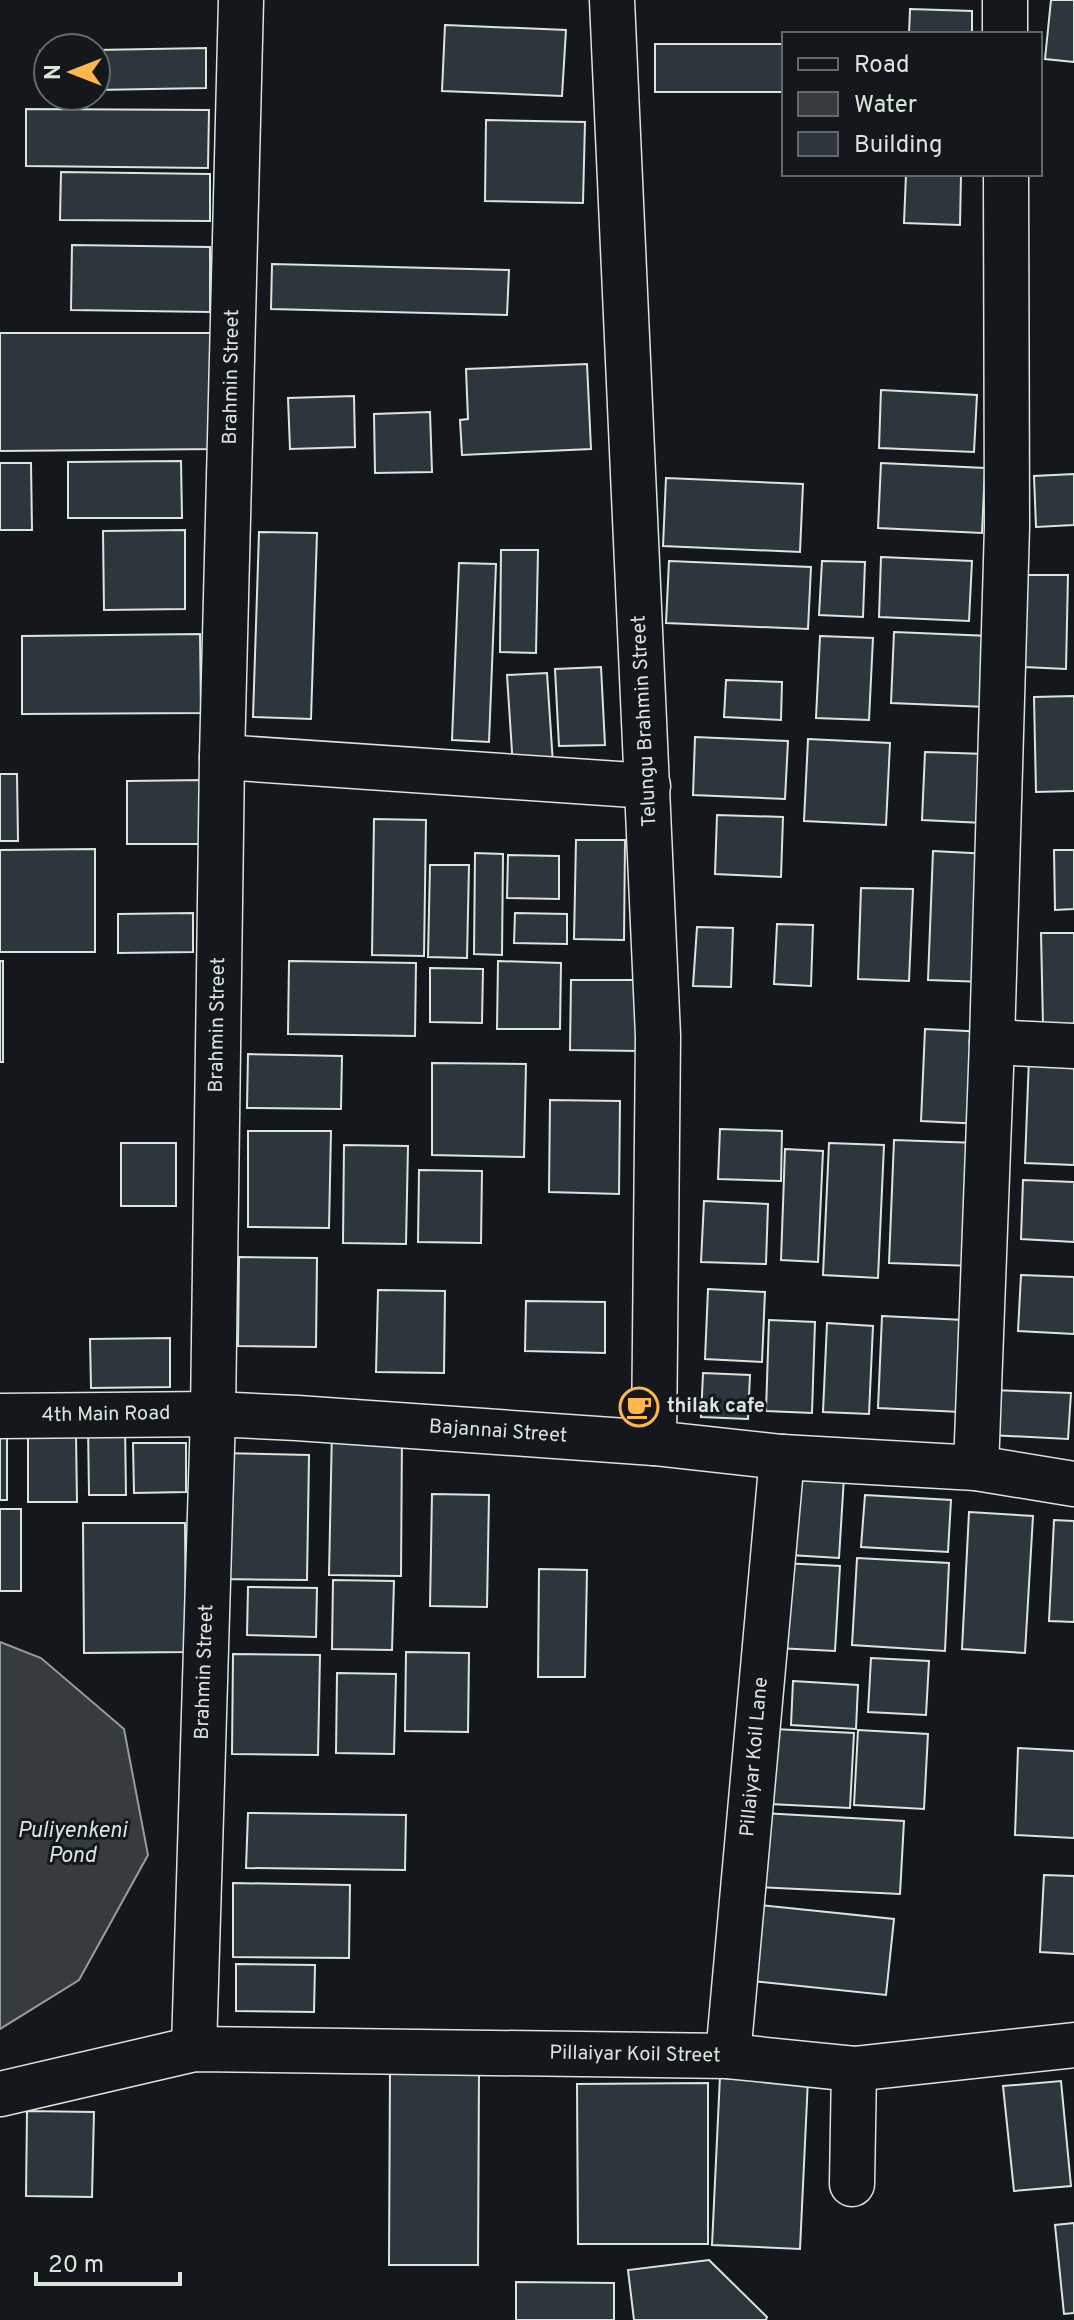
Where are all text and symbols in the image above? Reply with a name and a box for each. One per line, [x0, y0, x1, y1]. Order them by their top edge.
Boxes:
north arrow [32, 32, 112, 112]
legend [782, 32, 1042, 176]
text: Road [854, 51, 910, 81]
text: N [41, 64, 68, 80]
text: Water [854, 91, 917, 121]
text: Building [854, 131, 943, 161]
street label: Brahmin Street [218, 309, 246, 445]
street label: Telungu Brahmin Street [626, 615, 664, 827]
street label: Brahmin Street [204, 957, 232, 1093]
cafe icon: thilak cafe [618, 1386, 660, 1428]
place label: thilak cafe [667, 1394, 765, 1420]
street label: 4th Main Road [41, 1401, 171, 1429]
street label: Bajannai Street [428, 1414, 568, 1450]
street label: Brahmin Street [190, 1604, 220, 1740]
street label: Pillaiyar Koil Lane [735, 1676, 775, 1838]
water label: Puliyenkeni Pond [17, 1818, 128, 1870]
street label: Pillaiyar Koil Street [549, 2041, 721, 2069]
scale bar [36, 2236, 180, 2286]
text: 20 m [48, 2251, 104, 2281]

